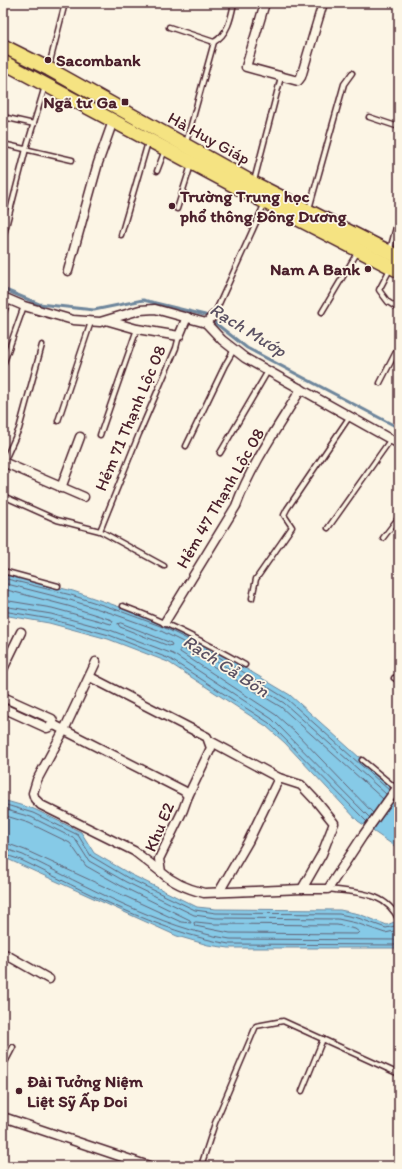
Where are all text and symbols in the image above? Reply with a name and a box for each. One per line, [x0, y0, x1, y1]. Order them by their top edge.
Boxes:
place label: Sacombank [56, 50, 141, 70]
marker: Sacombank [43, 55, 53, 65]
place label: Ngã tư Ga [43, 92, 117, 113]
marker: Ngã tư Ga [120, 97, 130, 107]
street label: Hà Huy Giáp [165, 107, 253, 169]
place label: Trường Trung học phổ thông Đông Dương [179, 186, 347, 227]
marker: Trường Trung học phổ thông Đông Dương [167, 201, 177, 211]
place label: Nam A Bank [270, 259, 360, 279]
marker: Nam A Bank [363, 264, 373, 274]
water label: Rạch Mướp [206, 298, 291, 363]
street label: Hẻm 71 Thạnh Lộc 08 [90, 342, 170, 494]
street label: Hẻm 47 Thạnh Lộc 08 [172, 424, 268, 572]
water label: Rạch Cả Bốn [179, 630, 274, 702]
street label: Khu E2 [140, 799, 178, 855]
place label: Đài Tưởng Niệm Liệt Sỹ Ấp Doi [27, 1071, 144, 1112]
marker: Đài Tưởng Niệm Liệt Sỹ Ấp Doi [14, 1086, 24, 1096]

